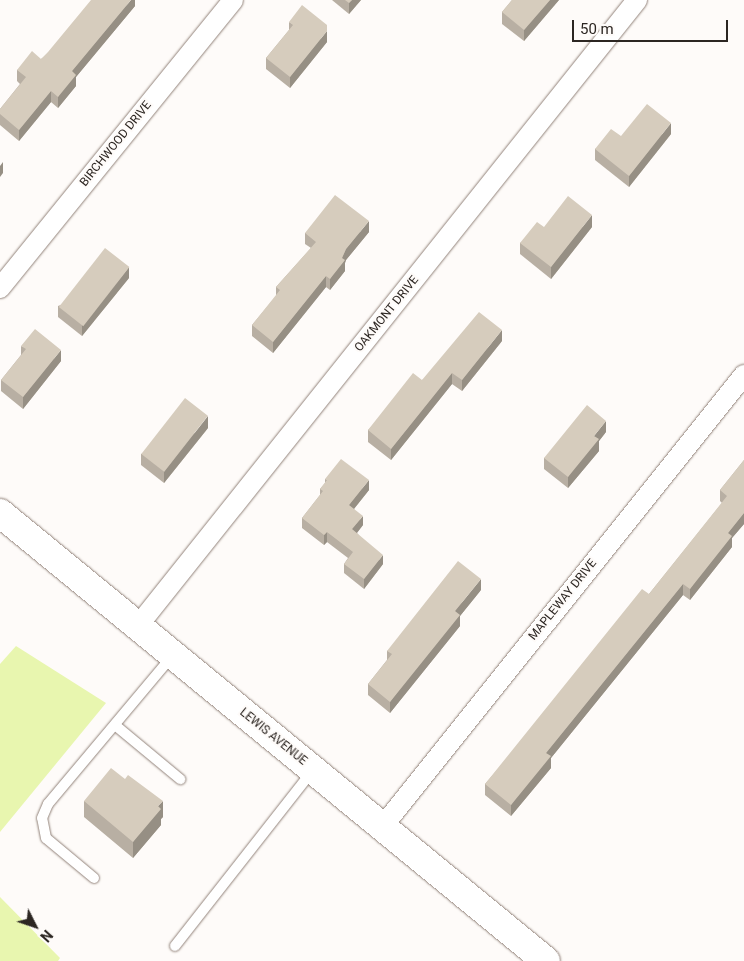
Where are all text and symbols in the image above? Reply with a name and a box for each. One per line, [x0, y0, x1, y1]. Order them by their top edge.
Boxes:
scale bar [574, 10, 730, 42]
text: 50 m [580, 20, 614, 38]
street label: BIRCHWOOD DRIVE [77, 98, 155, 190]
street label: OAKMONT DRIVE [352, 273, 422, 355]
street label: MAPLEWAY DRIVE [526, 557, 600, 643]
street label: LEWIS AVENUE [237, 706, 309, 768]
north arrow [10, 901, 60, 951]
text: N [37, 927, 56, 945]

